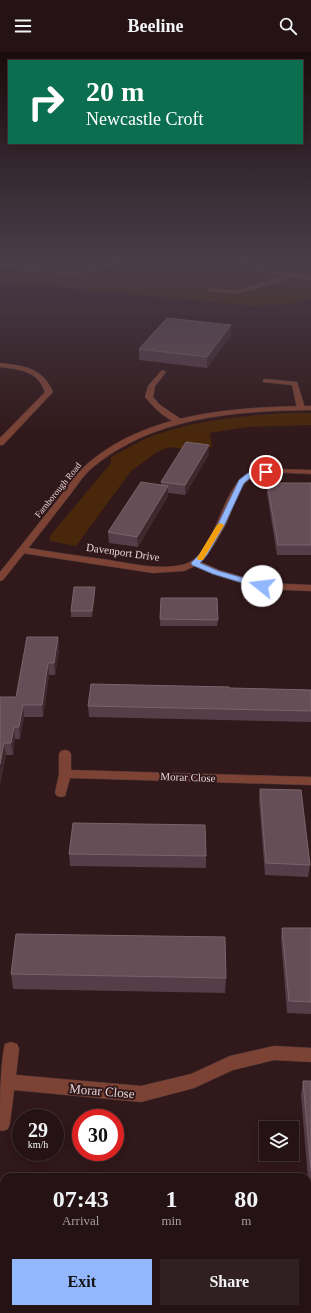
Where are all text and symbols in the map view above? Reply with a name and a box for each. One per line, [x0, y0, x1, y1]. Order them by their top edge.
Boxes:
icon: menu [12, 15, 34, 37]
icon: search [277, 15, 299, 37]
text: Beeline [128, 16, 184, 36]
icon: right [20, 76, 72, 128]
text: 20 m [86, 76, 144, 107]
text: Newcastle Croft [86, 109, 203, 129]
pin [249, 455, 283, 489]
street label: Farnborough Road [33, 460, 84, 519]
icon: arrive [255, 461, 277, 483]
street label: Davenport Drive [85, 541, 161, 563]
position arrow [241, 565, 283, 607]
street label: Morar Close [160, 770, 216, 784]
street label: Morar Close [69, 1081, 135, 1101]
speed limit sign: 30 [72, 1109, 124, 1161]
text: 29 [28, 1119, 48, 1141]
map controls [259, 1121, 299, 1161]
button: layers [259, 1121, 299, 1161]
text: km/h [28, 1139, 48, 1150]
text: 07:43 [53, 1186, 109, 1212]
text: 1 [165, 1186, 177, 1212]
text: 80 [234, 1186, 258, 1212]
text: Arrival [62, 1213, 99, 1228]
text: min [161, 1213, 182, 1228]
text: m [241, 1213, 251, 1228]
button: Exit [12, 1259, 152, 1305]
button: Share [160, 1259, 299, 1305]

